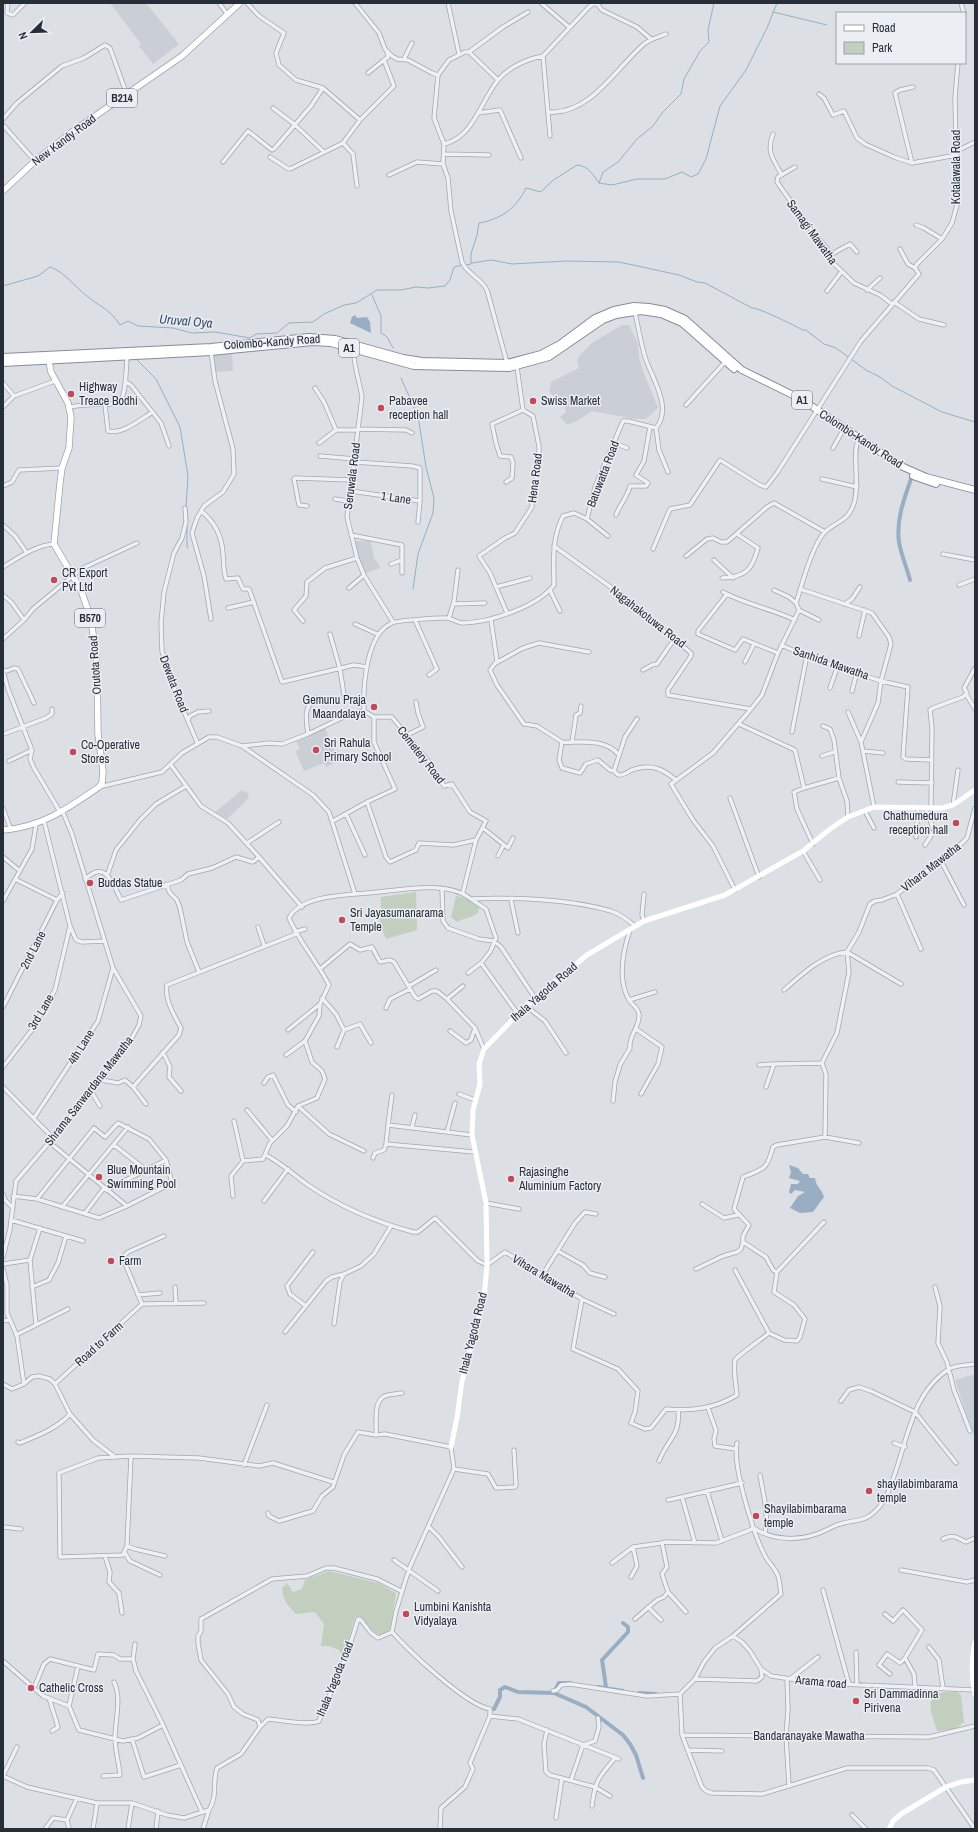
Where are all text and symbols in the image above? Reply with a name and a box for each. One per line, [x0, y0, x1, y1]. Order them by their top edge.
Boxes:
north arrow [12, 12, 52, 52]
legend [836, 12, 966, 64]
text: Road [872, 20, 896, 36]
text: N [15, 30, 31, 42]
text: Park [872, 40, 892, 56]
road number: B214 [107, 89, 137, 107]
street label: New Kandy Road [29, 111, 99, 169]
street label: Kotalawala Road [948, 130, 964, 204]
street label: Samagi Mawatha [783, 196, 841, 268]
water label: Uruval Oya [159, 310, 213, 332]
street label: Colombo-Kandy Road [223, 331, 321, 353]
road number: A1 [339, 339, 359, 357]
place label: Highway Treace Bodhi [79, 379, 138, 409]
marker: Highway Treace Bodhi [66, 389, 76, 399]
road number: A1 [792, 391, 812, 409]
place label: Pabavee reception hall [389, 393, 448, 423]
place label: Swiss Market [541, 393, 600, 409]
marker: Swiss Market [528, 396, 538, 406]
marker: Pabavee reception hall [376, 403, 386, 413]
street label: Colombo-Kandy Road [816, 406, 906, 472]
street label: Batuwatta Road [583, 438, 623, 510]
street label: Seruwala Road [340, 442, 364, 510]
street label: Hena Road [524, 452, 546, 504]
street label: 1 Lane [380, 488, 412, 508]
place label: CR Export Pvt Ltd [62, 565, 108, 595]
marker: CR Export Pvt Ltd [49, 575, 59, 585]
street label: Nagahakotuwa Road [607, 582, 689, 652]
road number: B570 [75, 609, 105, 627]
street label: Orutota Road [85, 635, 105, 695]
street label: Sanhida Mawatha [791, 643, 872, 684]
street label: Dewata Road [156, 653, 192, 715]
place label: Gemunu Praja Maandalaya [303, 692, 367, 722]
marker: Gemunu Praja Maandalaya [369, 702, 379, 712]
street label: Cemetery Road [393, 723, 449, 787]
place label: Sri Rahula Primary School [324, 735, 391, 765]
place label: Co-Operative Stores [81, 737, 140, 767]
marker: Sri Rahula Primary School [311, 745, 321, 755]
marker: Co-Operative Stores [68, 747, 78, 757]
place label: Chathumedura reception hall [883, 808, 949, 838]
marker: Chathumedura reception hall [951, 818, 961, 828]
street label: Vihara Mawatha [898, 838, 965, 895]
place label: Buddas Statue [98, 875, 163, 891]
marker: Buddas Statue [85, 878, 95, 888]
place label: Sri Jayasumanarama Temple [350, 905, 444, 935]
marker: Sri Jayasumanarama Temple [337, 915, 347, 925]
street label: 2nd Lane [17, 928, 49, 972]
street label: Ihala Yagoda Road [507, 959, 581, 1025]
street label: 3rd Lane [24, 991, 58, 1033]
street label: 4th Lane [64, 1027, 98, 1067]
street label: Shrama Sanwardana Mawatha [41, 1032, 137, 1149]
place label: Blue Mountain Swimming Pool [107, 1162, 176, 1192]
place label: Rajasinghe Aluminium Factory [518, 1164, 601, 1194]
marker: Blue Mountain Swimming Pool [94, 1172, 104, 1182]
marker: Rajasinghe Aluminium Factory [506, 1174, 516, 1184]
street label: Vihara Mawatha [509, 1251, 579, 1302]
place label: Farm [119, 1253, 141, 1269]
marker: Farm [106, 1256, 116, 1266]
street label: Ihala Yagoda Road [455, 1291, 491, 1375]
street label: Road to Farm [71, 1318, 127, 1370]
place label: shayilabimbarama temple [877, 1476, 958, 1506]
marker: shayilabimbarama temple [864, 1486, 874, 1496]
place label: Shayilabimbarama temple [764, 1501, 847, 1531]
marker: Shayilabimbarama temple [751, 1511, 761, 1521]
place label: Lumbini Kanishta Vidyalaya [414, 1599, 492, 1629]
marker: Lumbini Kanishta Vidyalaya [401, 1609, 411, 1619]
street label: Ihala Yagoda road [313, 1639, 357, 1719]
street label: Arama road [794, 1672, 847, 1692]
place label: Cathelic Cross [39, 1680, 104, 1696]
marker: Cathelic Cross [26, 1683, 36, 1693]
place label: Sri Dammadinna Pirivena [864, 1686, 939, 1716]
marker: Sri Dammadinna Pirivena [851, 1696, 861, 1706]
street label: Bandaranayake Mawatha [753, 1728, 865, 1744]

